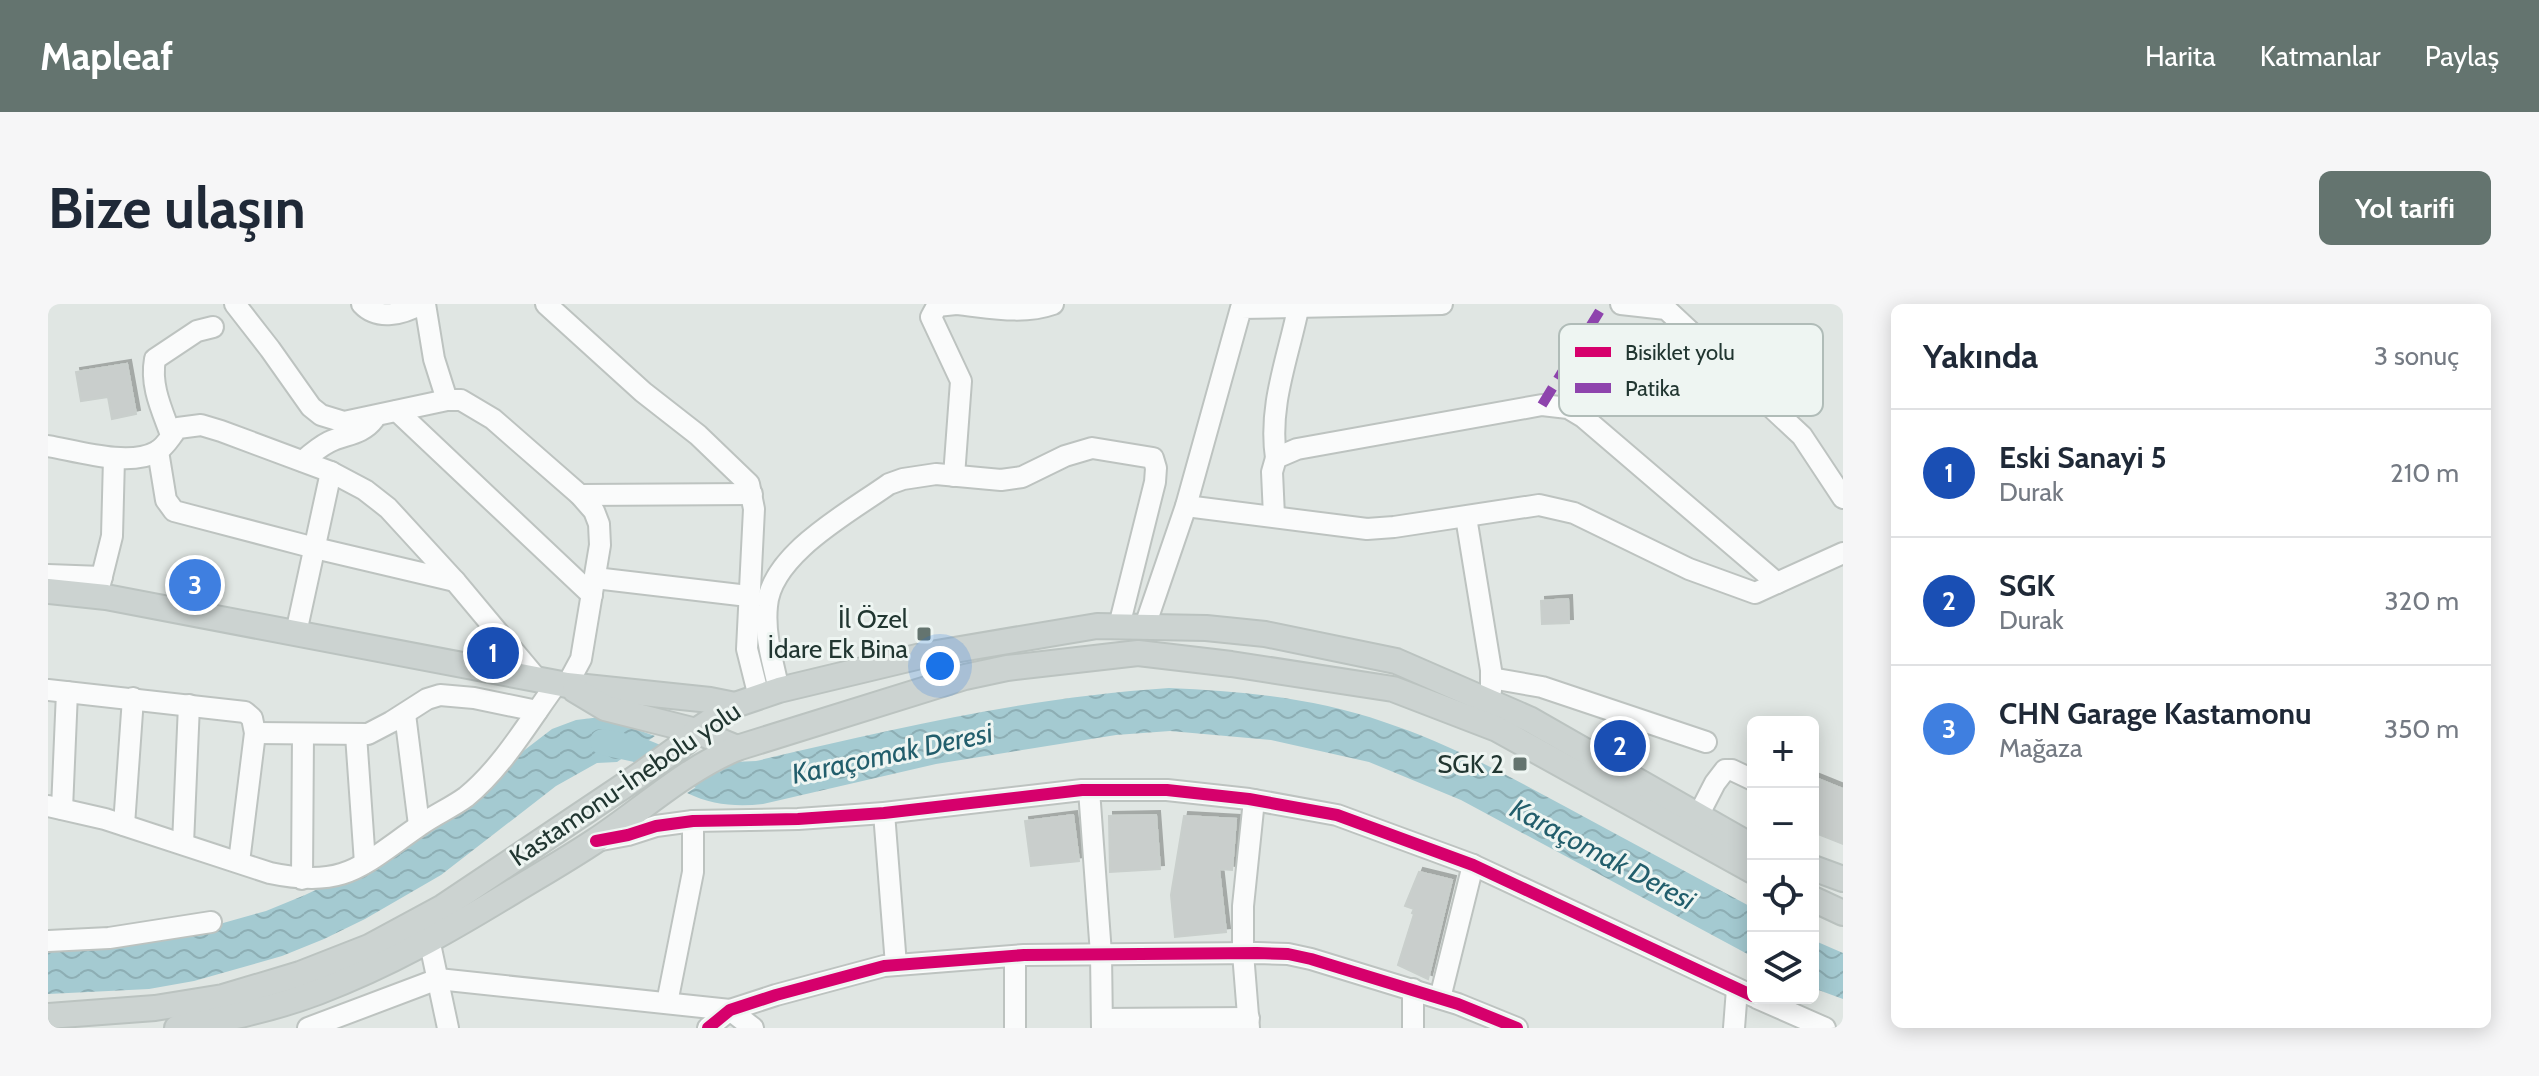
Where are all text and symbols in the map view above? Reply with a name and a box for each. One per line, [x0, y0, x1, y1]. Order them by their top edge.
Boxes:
text: Mapleaf [40, 33, 173, 80]
text: Harita [2145, 39, 2216, 73]
text: Katmanlar [2260, 39, 2381, 73]
text: Paylaş [2425, 39, 2499, 73]
button: Yol tarifi [2319, 171, 2491, 245]
text: Bize ulaşın [48, 174, 306, 242]
legend [1559, 324, 1823, 416]
text: Yakında [1923, 335, 2038, 377]
text: Bisiklet yolu [1625, 339, 1735, 366]
text: 3 sonuç [2374, 340, 2459, 372]
text: Patika [1625, 375, 1680, 402]
text: Eski Sanayi 5 [1999, 439, 2167, 476]
text: 1 [1944, 457, 1954, 489]
text: 210 m [2390, 457, 2459, 489]
text: Durak [1999, 476, 2064, 508]
pin: 3 [169, 555, 221, 615]
text: SGK [1999, 567, 2055, 604]
text: 2 [1942, 585, 1956, 617]
text: 320 m [2385, 585, 2459, 617]
place label: İl Özel İdare Ek Bina [767, 603, 909, 665]
text: Durak [1999, 604, 2064, 636]
pin: 1 [467, 623, 519, 683]
marker: İl Özel İdare Ek Bina [915, 625, 933, 643]
your location [920, 646, 960, 686]
street label: Kastamonu-İnebolu yolu [504, 695, 746, 873]
text: CHN Garage Kastamonu [1999, 695, 2311, 732]
text: 3 [1942, 713, 1956, 745]
text: 350 m [2384, 713, 2459, 745]
water label: Karaçomak Deresi [788, 715, 997, 791]
pin: 2 [1594, 716, 1646, 776]
map controls [1747, 716, 1819, 1004]
button: + [1747, 716, 1819, 788]
text: Mağaza [1999, 732, 2083, 764]
place label: SGK 2 [1437, 748, 1504, 780]
marker: SGK 2 [1511, 755, 1529, 773]
button: − [1747, 788, 1819, 860]
water label: Karaçomak Deresi [1505, 791, 1702, 917]
button: locate [1747, 860, 1819, 932]
button: layers [1747, 932, 1819, 1004]

